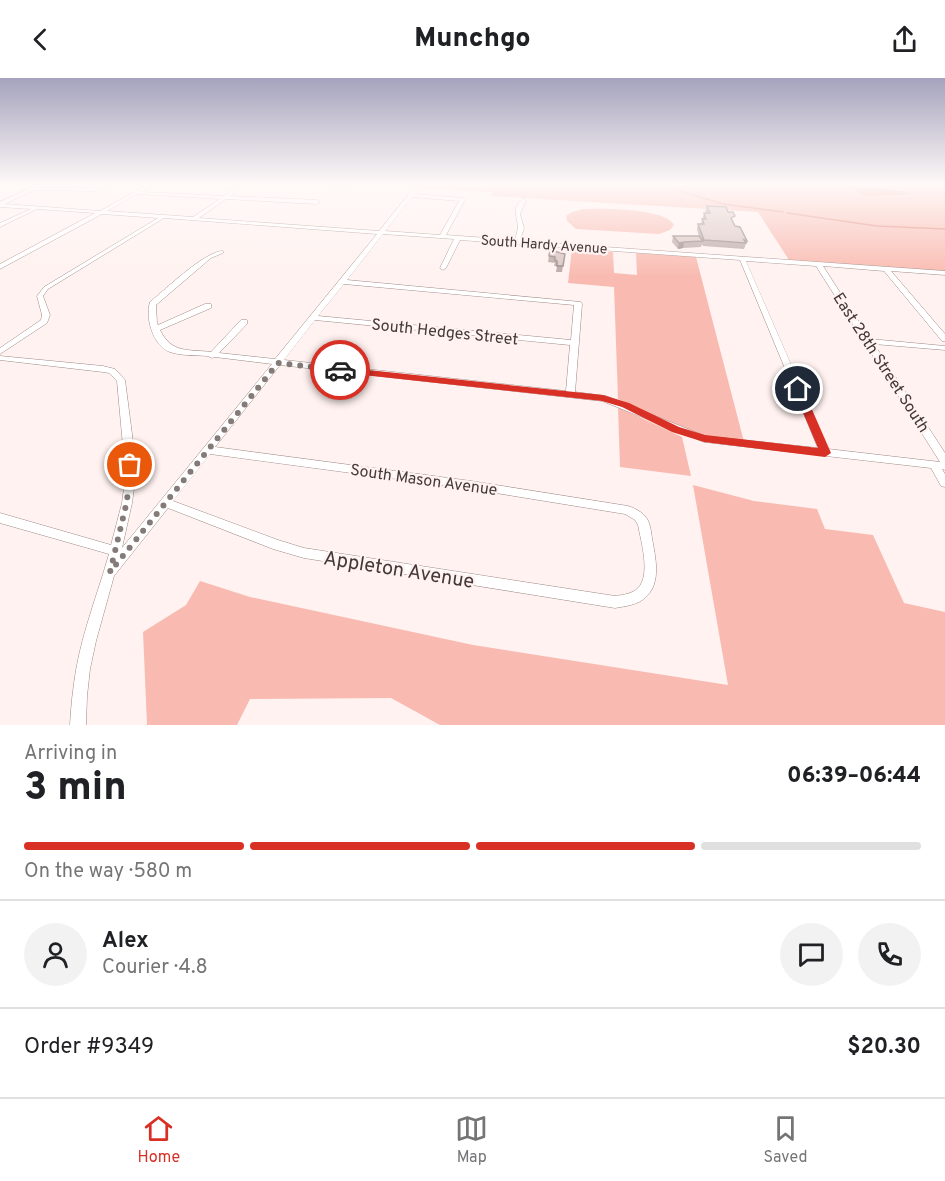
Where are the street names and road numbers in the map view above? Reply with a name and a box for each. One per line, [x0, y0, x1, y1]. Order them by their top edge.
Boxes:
street label: South Hardy Avenue [480, 233, 608, 258]
street label: East 28th Street South [828, 289, 933, 437]
street label: South Hedges Street [370, 315, 519, 351]
street label: South Mason Avenue [349, 461, 499, 501]
street label: Appleton Avenue [321, 546, 476, 596]

